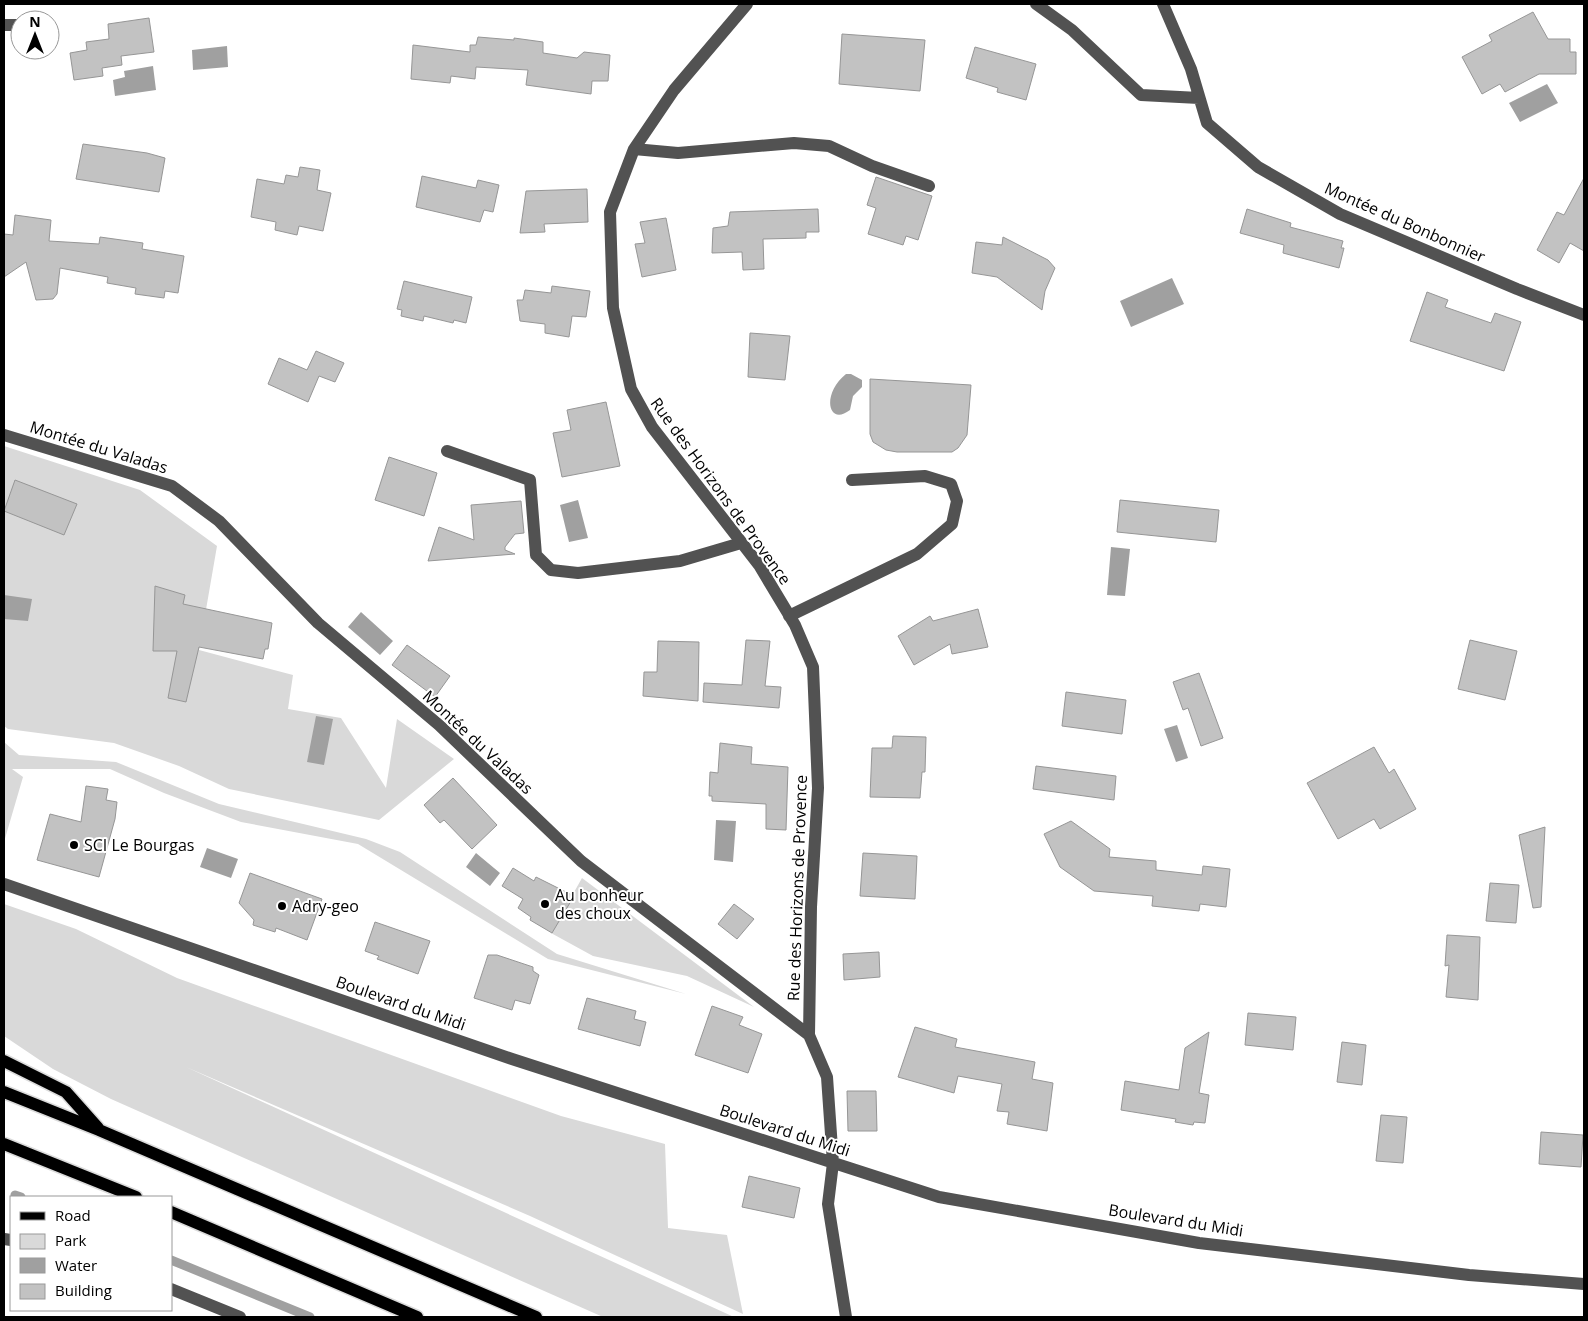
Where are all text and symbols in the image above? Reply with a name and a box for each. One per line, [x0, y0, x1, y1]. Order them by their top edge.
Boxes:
north arrow [10, 10, 60, 60]
text: N [29, 12, 41, 31]
street label: Montée du Bonbonnier [1321, 177, 1489, 268]
street label: Rue des Horizons de Provence [646, 393, 796, 589]
street label: Montée du Valadas [27, 416, 171, 478]
street label: Montée du Valadas [418, 685, 538, 799]
street label: Rue des Horizons de Provence [782, 775, 812, 1001]
place label: SCI Le Bourgas [84, 834, 194, 856]
marker: SCI Le Bourgas [68, 839, 80, 851]
place label: Au bonheur des choux [555, 884, 644, 924]
place label: Adry-geo [292, 895, 359, 917]
marker: Au bonheur des choux [539, 898, 551, 910]
marker: Adry-geo [276, 900, 288, 912]
street label: Boulevard du Midi [333, 970, 469, 1036]
street label: Boulevard du Midi [717, 1098, 853, 1162]
legend [10, 1196, 172, 1311]
street label: Boulevard du Midi [1107, 1198, 1245, 1242]
text: Road [55, 1205, 91, 1225]
text: Park [55, 1230, 86, 1250]
text: Water [55, 1255, 97, 1275]
text: Building [55, 1280, 112, 1300]

